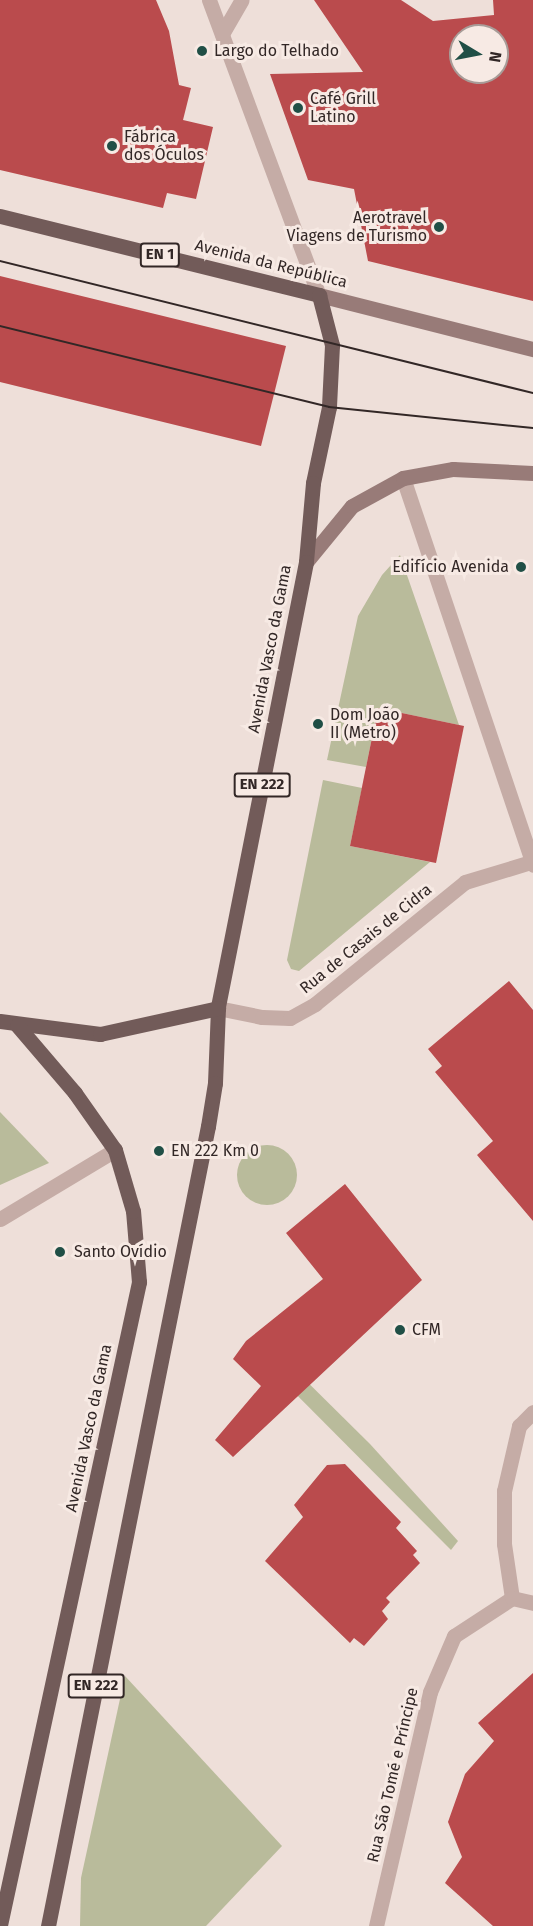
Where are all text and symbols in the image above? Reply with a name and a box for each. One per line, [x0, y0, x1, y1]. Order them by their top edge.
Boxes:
north arrow [449, 24, 509, 84]
place label: Largo do Telhado [214, 41, 339, 61]
marker: Largo do Telhado [195, 44, 209, 58]
text: N [485, 50, 506, 64]
place label: Café Grill Latino [310, 89, 376, 127]
marker: Café Grill Latino [291, 101, 305, 115]
place label: Fábrica dos Óculos [124, 127, 204, 165]
marker: Fábrica dos Óculos [105, 139, 119, 153]
place label: Aerotravel Viagens de Turismo [286, 208, 427, 246]
marker: Aerotravel Viagens de Turismo [432, 220, 446, 234]
street label: Avenida da República [193, 236, 349, 292]
road number: EN 1 [139, 243, 181, 267]
place label: Edifício Avenida [392, 557, 509, 577]
marker: Edifício Avenida [514, 560, 528, 574]
street label: Avenida Vasco da Gama [244, 563, 296, 735]
place label: Dom João II (Metro) [330, 705, 400, 743]
marker: Dom João II (Metro) [311, 717, 325, 731]
road number: EN 222 [234, 773, 290, 797]
street label: Rua de Casais de Cidra [296, 880, 436, 998]
place label: EN 222 Km 0 [171, 1141, 259, 1161]
marker: EN 222 Km 0 [152, 1144, 166, 1158]
place label: Santo Ovídio [74, 1242, 167, 1262]
marker: Santo Ovídio [51, 1243, 69, 1261]
place label: CFM [412, 1320, 441, 1340]
marker: CFM [393, 1323, 407, 1337]
street label: Avenida Vasco da Gama [62, 1342, 116, 1514]
road number: EN 222 [68, 1674, 124, 1698]
street label: Rua São Tomé e Príncipe [364, 1686, 422, 1864]

